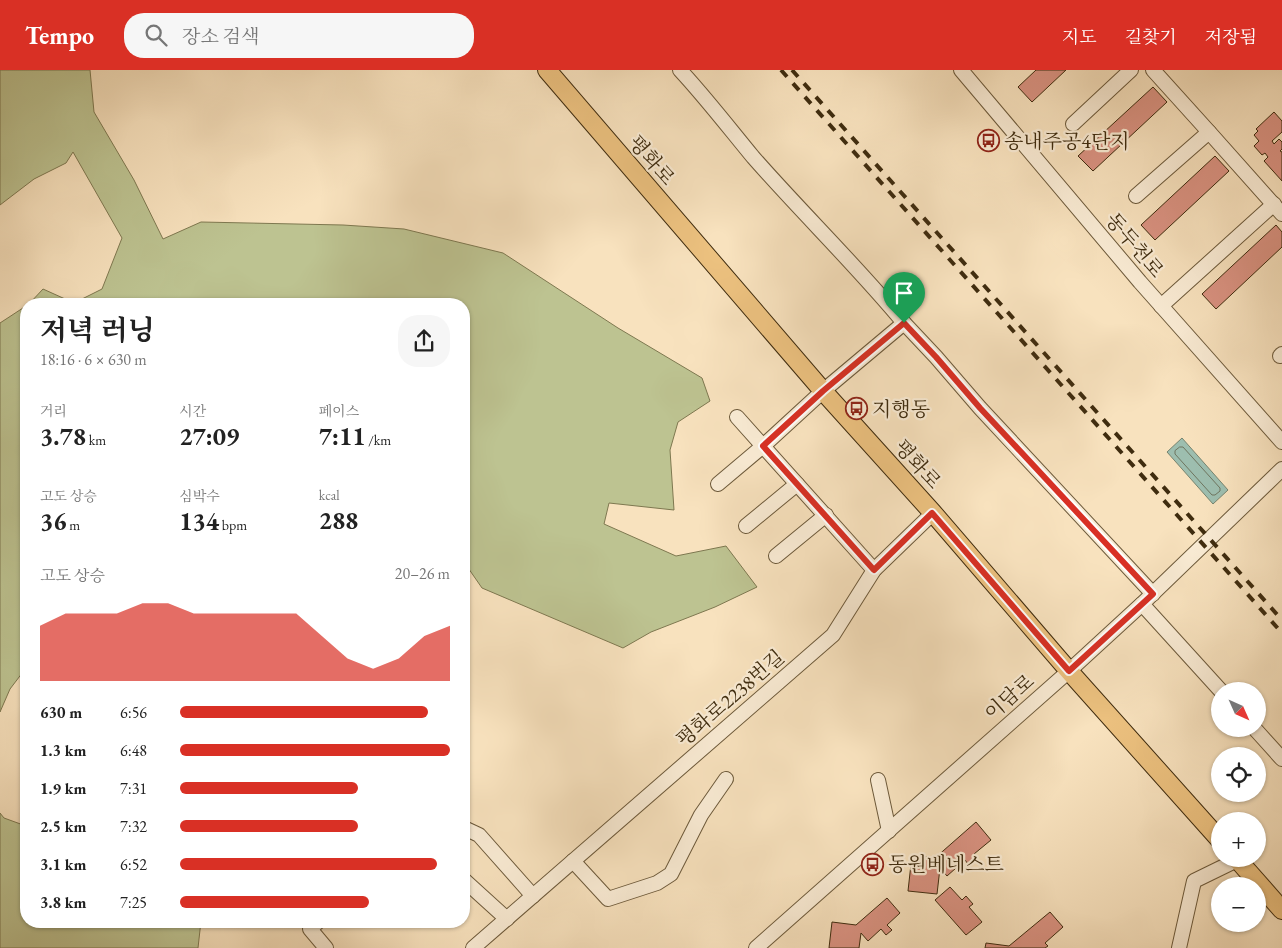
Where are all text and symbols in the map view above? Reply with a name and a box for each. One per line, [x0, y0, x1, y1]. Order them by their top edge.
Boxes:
search box [124, 13, 474, 58]
text: Tempo [25, 20, 94, 51]
icon: search [142, 21, 170, 49]
text: 장소 검색 [182, 24, 259, 49]
text: 지도 [1062, 25, 1097, 48]
text: 길찾기 [1125, 25, 1177, 48]
text: 저장됨 [1205, 25, 1257, 48]
place label: 송내주공4단지 [1004, 128, 1130, 154]
bus stop icon: 송내주공4단지 [976, 129, 1000, 153]
street label: 평화로 [623, 130, 681, 190]
street label: 동두천로 [1100, 207, 1170, 283]
pin [883, 272, 925, 323]
icon: arrive [890, 279, 918, 307]
text: 저녁 러닝 [40, 312, 155, 348]
button: share [398, 315, 450, 367]
text: 18:16 · 6 × 630 m [40, 349, 147, 370]
place label: 지행동 [872, 396, 930, 422]
bus stop icon: 지행동 [844, 397, 868, 421]
text: 거리 [40, 402, 67, 420]
text: 시간 [179, 402, 206, 420]
text: 페이스 [319, 402, 359, 420]
text: 3.78 [40, 420, 86, 452]
text: 27:09 [179, 420, 239, 452]
text: 7:11 [319, 420, 365, 452]
text: km [86, 431, 106, 449]
text: /km [365, 431, 391, 449]
street label: 평화로 [889, 434, 947, 494]
text: kcal [319, 486, 340, 504]
text: 고도 상승 [40, 487, 97, 505]
text: 심박수 [179, 487, 220, 505]
text: 288 [319, 504, 358, 536]
text: 36 [40, 505, 66, 537]
text: 134 [179, 505, 219, 537]
text: m [66, 516, 80, 534]
text: bpm [219, 516, 247, 534]
text: 20–26 m [395, 563, 450, 584]
text: 고도 상승 [40, 565, 105, 586]
street label: 평화로2238번길 [671, 644, 789, 752]
street label: 이담로 [979, 668, 1039, 726]
north arrow [1211, 682, 1266, 738]
map controls [1211, 682, 1266, 932]
text: 630 m [40, 702, 82, 723]
text: 6:56 [120, 702, 147, 723]
text: 1.3 km [40, 740, 86, 761]
text: 6:48 [120, 740, 147, 761]
button: locate [1211, 747, 1266, 802]
text: 1.9 km [40, 778, 86, 799]
text: 7:31 [120, 778, 147, 799]
button: + [1211, 812, 1266, 867]
text: 2.5 km [40, 816, 86, 837]
text: 7:32 [120, 816, 147, 837]
place label: 동원베네스트 [888, 851, 1004, 877]
bus stop icon: 동원베네스트 [860, 852, 884, 876]
text: 3.1 km [40, 854, 86, 875]
text: 6:52 [120, 854, 147, 875]
button: − [1211, 877, 1266, 932]
text: 3.8 km [40, 892, 86, 913]
text: 7:25 [120, 892, 147, 913]

